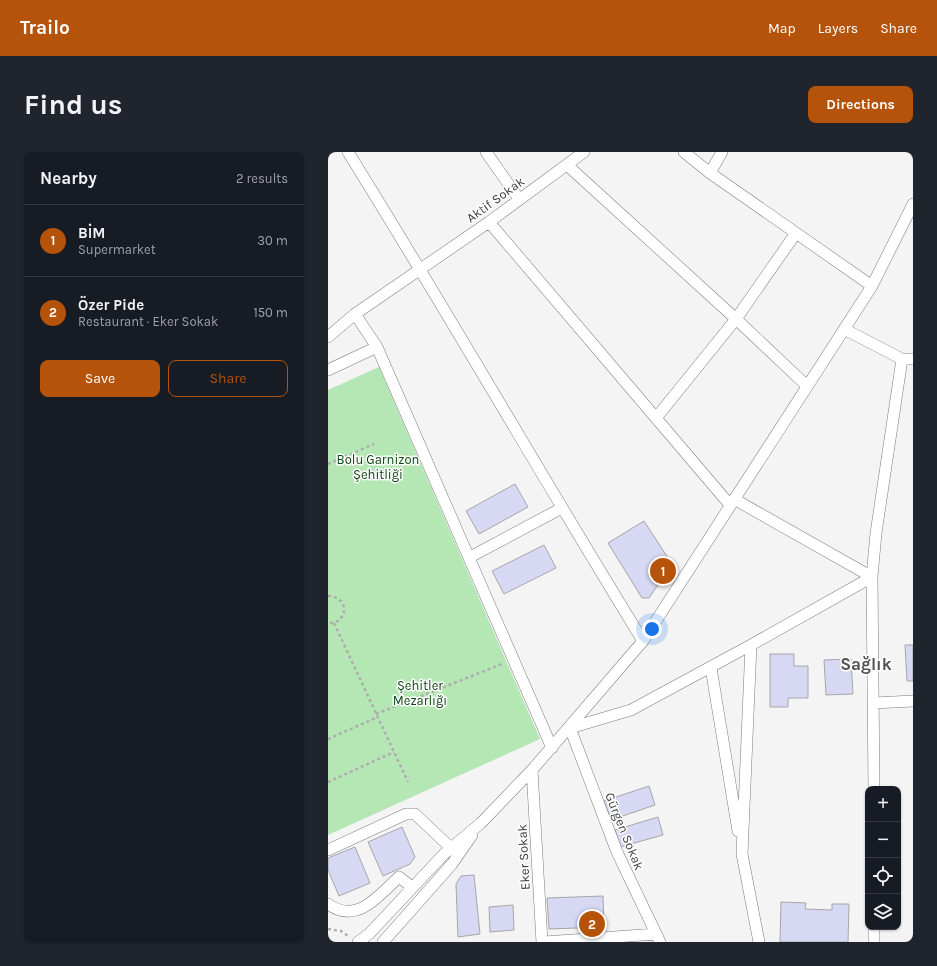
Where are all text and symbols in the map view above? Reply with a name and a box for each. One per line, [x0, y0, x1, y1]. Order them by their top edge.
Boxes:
text: Trailo [20, 17, 70, 39]
text: Map [768, 20, 796, 37]
text: Layers [818, 20, 858, 37]
text: Share [880, 20, 917, 37]
button: Directions [808, 86, 913, 123]
text: Find us [24, 88, 123, 121]
text: Nearby [40, 168, 97, 188]
text: 2 results [236, 171, 288, 186]
street label: Aktif Sokak [463, 173, 527, 225]
text: BİM [78, 224, 105, 242]
text: 1 [51, 233, 55, 248]
text: 30 m [257, 233, 288, 248]
text: Supermarket [78, 242, 156, 257]
text: Özer Pide [78, 296, 144, 314]
text: 2 [49, 305, 57, 320]
text: 150 m [253, 305, 288, 320]
text: Restaurant · Eker Sokak [78, 314, 218, 329]
button: Save [40, 360, 160, 397]
button: Share [168, 360, 288, 397]
park label: Bolu Garnizon Şehitliği [337, 452, 419, 482]
pin: 1 [650, 556, 676, 586]
your location [642, 619, 662, 639]
district label: Sağlık [840, 654, 892, 674]
park label: Şehitler Mezarlığı [393, 678, 447, 708]
map controls [865, 786, 901, 930]
button: + [865, 786, 901, 822]
street label: Gürgen Sokak [602, 790, 647, 872]
button: − [865, 822, 901, 858]
street label: Eker Sokak [514, 824, 533, 890]
button: locate [865, 858, 901, 894]
button: layers [865, 894, 901, 930]
pin: 2 [579, 909, 605, 939]

